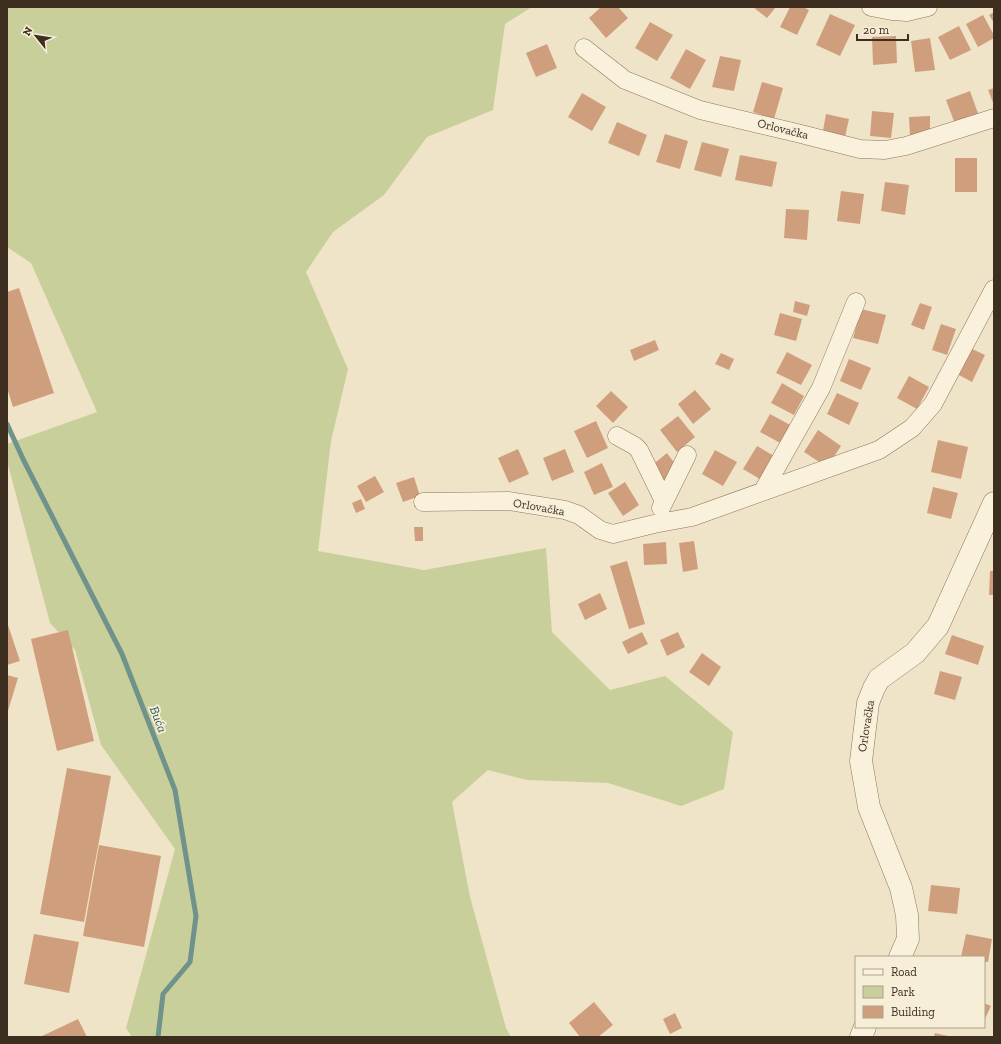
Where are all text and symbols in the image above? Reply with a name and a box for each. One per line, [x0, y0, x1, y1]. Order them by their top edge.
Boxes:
north arrow [16, 16, 56, 56]
scale bar [857, 16, 908, 42]
text: 20 m [863, 23, 890, 37]
text: N [20, 24, 36, 38]
street label: Orlovačka [756, 116, 810, 142]
street label: Orlovačka [512, 496, 566, 518]
street label: Orlovačka [855, 699, 877, 753]
water label: Buća [147, 704, 170, 734]
legend [855, 956, 985, 1028]
text: Road [891, 965, 917, 979]
text: Park [891, 985, 916, 999]
text: Building [891, 1005, 935, 1019]

